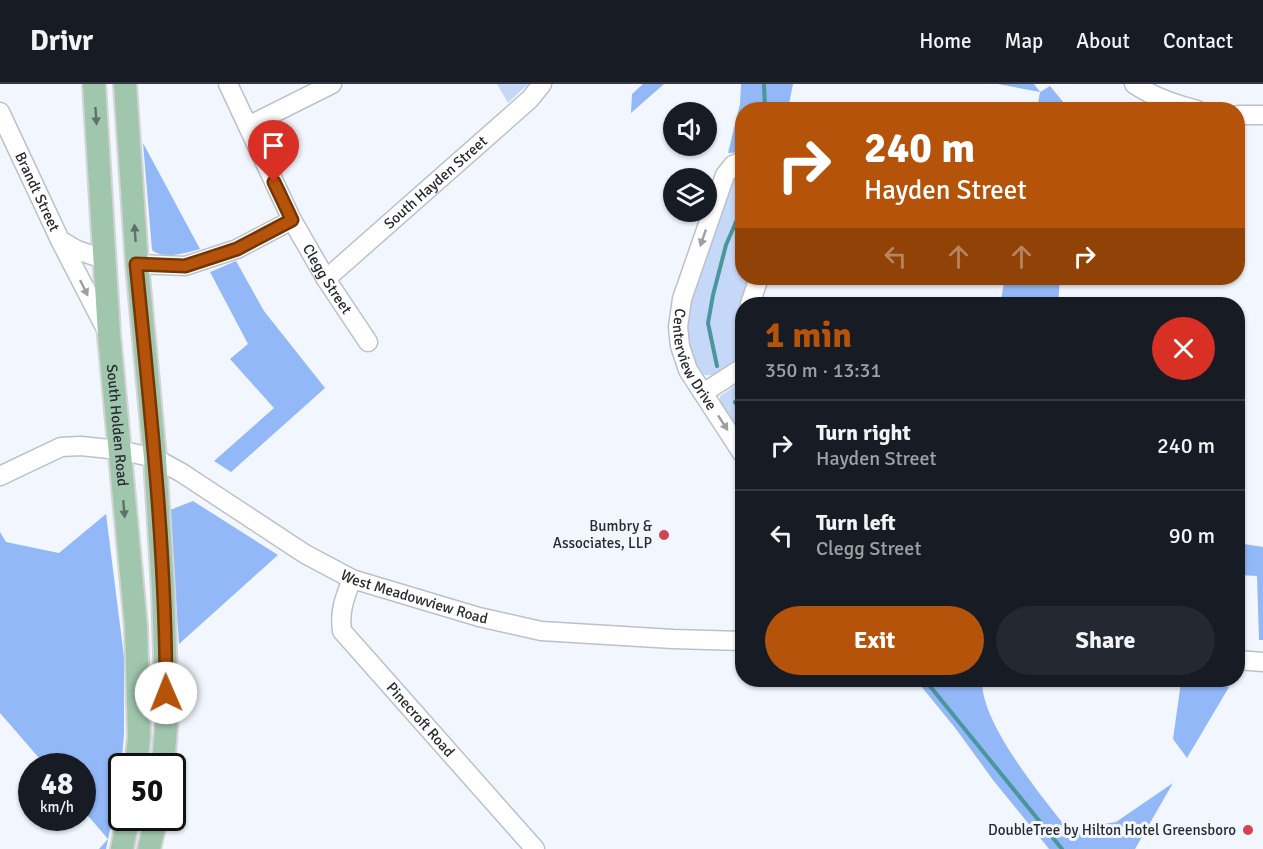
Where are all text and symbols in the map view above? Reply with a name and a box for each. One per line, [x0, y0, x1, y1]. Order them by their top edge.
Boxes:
text: Drivr [30, 24, 93, 58]
text: Home [919, 28, 972, 54]
text: Map [1005, 28, 1043, 54]
text: About [1076, 28, 1130, 54]
text: Contact [1163, 28, 1233, 54]
map controls [663, 102, 717, 222]
button: sound [663, 102, 717, 156]
one-way arrow [92, 107, 101, 126]
pin [248, 120, 299, 182]
text: 240 m [864, 123, 975, 174]
icon: right [765, 126, 843, 204]
icon: arrive [257, 129, 290, 162]
street label: South Hayden Street [380, 132, 491, 233]
street label: Brandt Street [11, 149, 64, 234]
button: layers [663, 168, 717, 222]
text: Hayden Street [864, 174, 1027, 207]
one-way arrow [130, 223, 139, 242]
one-way arrow [698, 229, 707, 247]
icon: left [879, 240, 912, 273]
icon: ahead [942, 240, 975, 273]
icon: ahead [1005, 240, 1038, 273]
icon: right [1068, 240, 1101, 273]
street label: Clegg Street [299, 241, 356, 317]
one-way arrow [79, 280, 88, 297]
street label: Centerview Drive [669, 307, 721, 413]
text: 1 min [765, 313, 852, 358]
button: close [1152, 317, 1215, 380]
text: 350 m · 13:31 [765, 358, 881, 383]
street label: South Holden Road [103, 363, 132, 487]
one-way arrow [717, 415, 728, 431]
text: Turn right [816, 419, 911, 446]
icon: right [765, 429, 798, 462]
text: 240 m [1157, 432, 1215, 459]
text: Hayden Street [816, 446, 937, 471]
one-way arrow [119, 499, 129, 518]
text: Turn left [816, 509, 896, 536]
place label: Bumbry & Associates, LLP [553, 517, 653, 552]
icon: left [765, 519, 798, 552]
text: 90 m [1169, 522, 1215, 549]
marker: Bumbry & Associates, LLP [657, 528, 671, 542]
text: Clegg Street [816, 536, 921, 561]
street label: West Meadowview Road [338, 566, 490, 628]
button: Exit [765, 606, 984, 675]
button: Share [996, 606, 1215, 675]
position arrow [134, 661, 198, 725]
street label: Pinecroft Road [383, 679, 458, 761]
speed limit sign: 50 [108, 753, 186, 831]
text: 48 [41, 766, 73, 803]
text: km/h [40, 798, 74, 816]
place label: DoubleTree by Hilton Hotel Greensboro [988, 821, 1236, 839]
marker: DoubleTree by Hilton Hotel Greensboro [1241, 823, 1255, 837]

